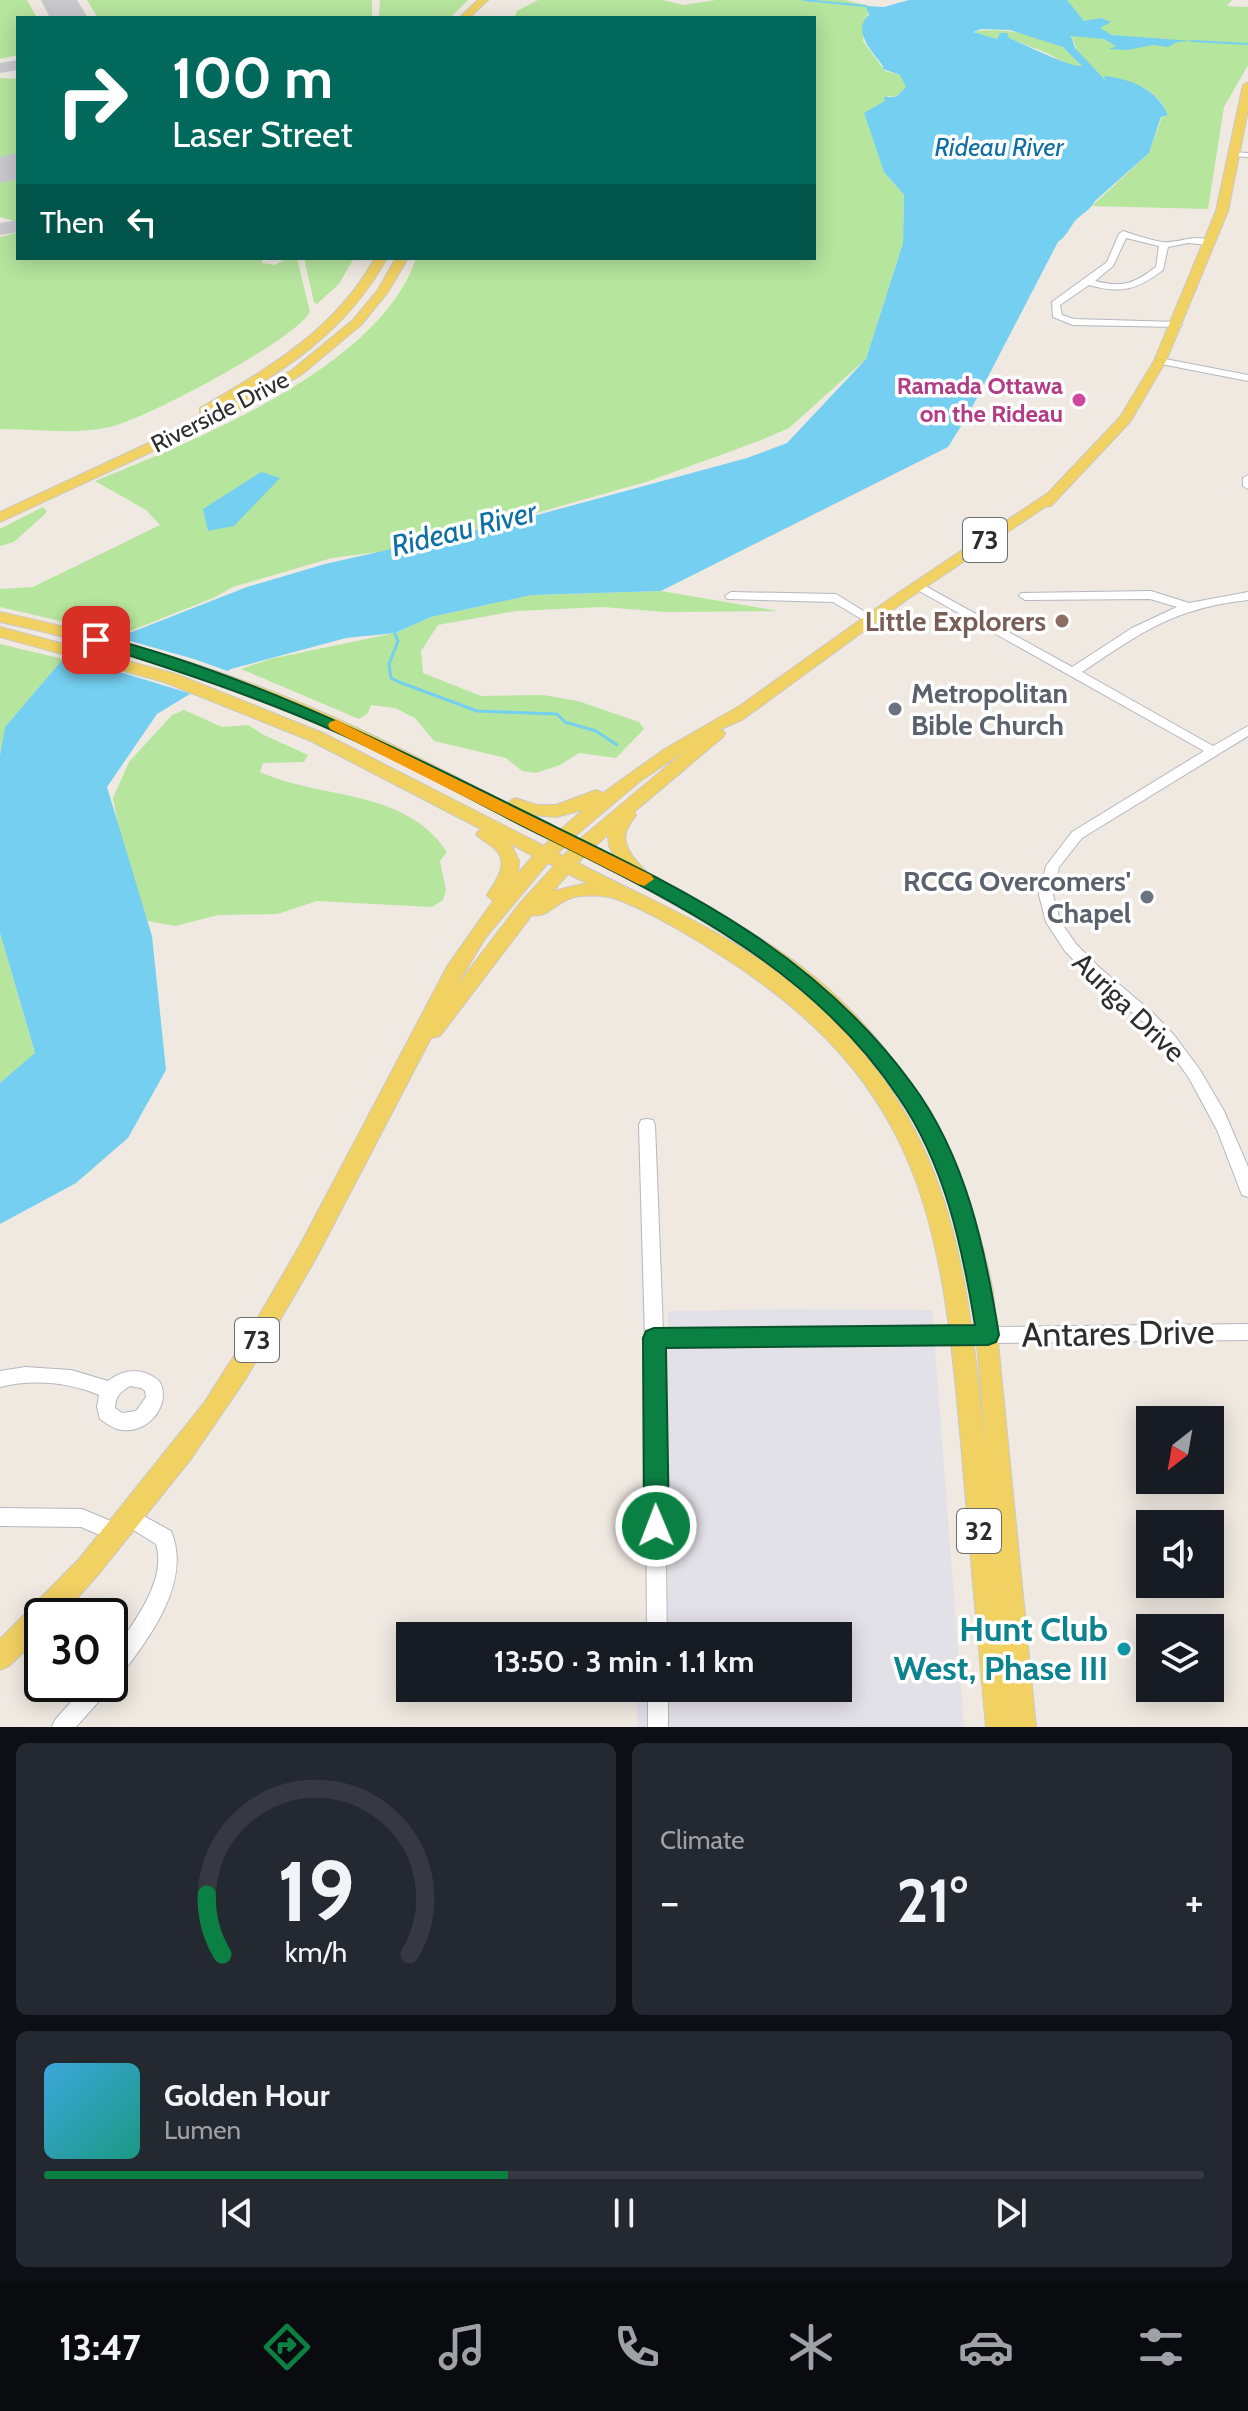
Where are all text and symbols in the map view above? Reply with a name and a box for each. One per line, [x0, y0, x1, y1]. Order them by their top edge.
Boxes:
text: 100 m [172, 44, 333, 112]
icon: right [40, 48, 144, 152]
text: Laser Street [172, 112, 353, 156]
water label: Rideau River [935, 131, 1064, 163]
icon: left [120, 200, 164, 244]
text: Then [40, 204, 104, 241]
street label: Riverside Drive [146, 364, 294, 459]
place label: Ramada Ottawa on the Rideau [897, 371, 1063, 428]
marker: Ramada Ottawa on the Rideau [1070, 391, 1088, 409]
water label: Rideau River [387, 492, 542, 564]
road number: 73 [963, 518, 1007, 562]
place label: Little Explorers [865, 604, 1046, 638]
pin [62, 606, 130, 674]
marker: Little Explorers [1053, 612, 1071, 630]
icon: arrive [74, 618, 118, 662]
place label: Metropolitan Bible Church [911, 676, 1068, 742]
marker: Metropolitan Bible Church [886, 700, 904, 718]
place label: RCCG Overcomers' Chapel [903, 864, 1131, 930]
marker: RCCG Overcomers' Chapel [1138, 888, 1156, 906]
street label: Auriga Drive [1066, 945, 1192, 1069]
street label: Antares Drive [1021, 1310, 1215, 1356]
road number: 73 [235, 1318, 279, 1362]
north arrow [1136, 1406, 1224, 1494]
map controls [1136, 1406, 1224, 1702]
position arrow [614, 1484, 698, 1568]
road number: 32 [957, 1509, 1001, 1553]
button: sound [1136, 1510, 1224, 1598]
speed limit sign: 30 [24, 1598, 128, 1702]
place label: Hunt Club West, Phase III [893, 1608, 1108, 1689]
button: layers [1136, 1614, 1224, 1702]
marker: Hunt Club West, Phase III [1115, 1640, 1133, 1658]
text: 13:50 · 3 min · 1.1 km [494, 1643, 754, 1680]
text: Climate [660, 1824, 745, 1856]
text: 19 [277, 1841, 355, 1942]
text: 21° [896, 1864, 968, 1937]
text: − [660, 1875, 679, 1928]
text: + [1185, 1875, 1204, 1928]
text: km/h [285, 1934, 347, 1969]
text: Golden Hour [164, 2077, 330, 2114]
text: Lumen [164, 2114, 241, 2146]
icon: previous [215, 2191, 259, 2235]
icon: pause [602, 2191, 646, 2235]
icon: next [989, 2191, 1033, 2235]
icon: directions [259, 2319, 315, 2375]
icon: music [434, 2319, 490, 2375]
icon: phone [609, 2319, 665, 2375]
icon: climate [783, 2319, 839, 2375]
icon: car [958, 2319, 1014, 2375]
icon: filters [1133, 2319, 1189, 2375]
text: 13:47 [59, 2325, 141, 2369]

